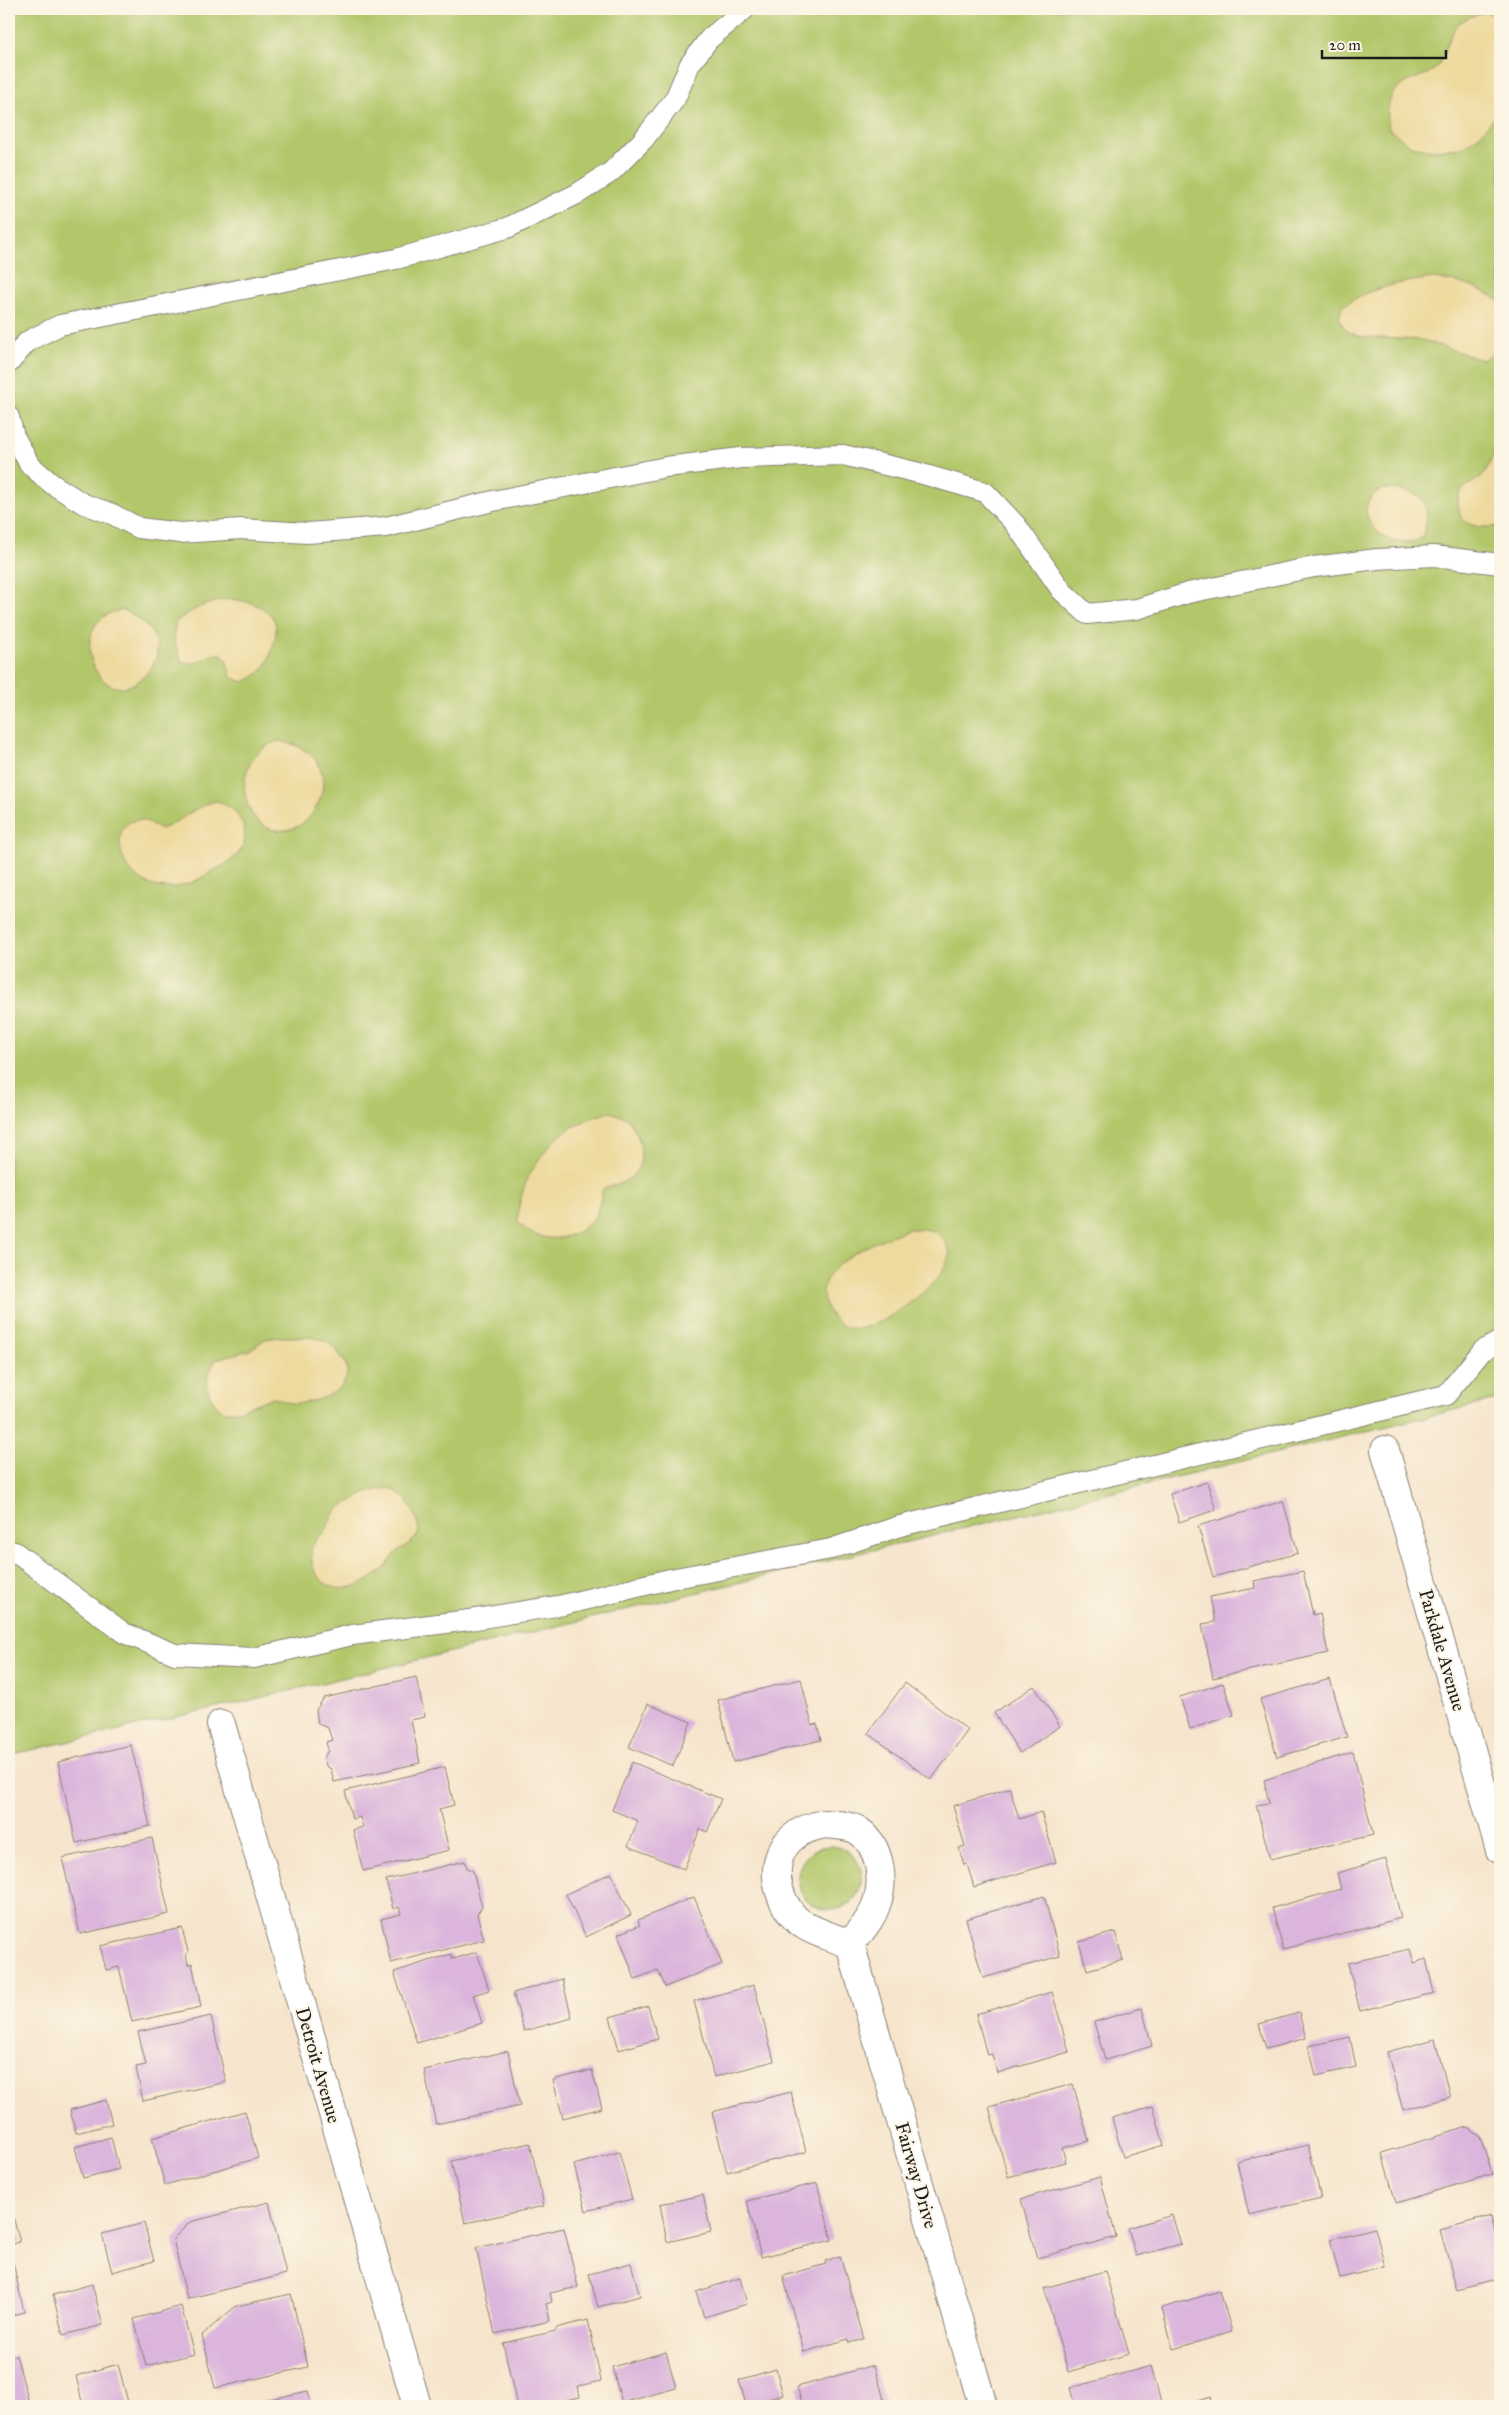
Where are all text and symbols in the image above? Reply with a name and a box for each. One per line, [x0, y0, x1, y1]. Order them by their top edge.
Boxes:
scale bar [1322, 28, 1445, 60]
text: 20 m [1329, 36, 1361, 54]
street label: Parkdale Avenue [1414, 1586, 1471, 1714]
street label: Detroit Avenue [291, 2005, 346, 2126]
street label: Fairway Drive [890, 2119, 943, 2231]

